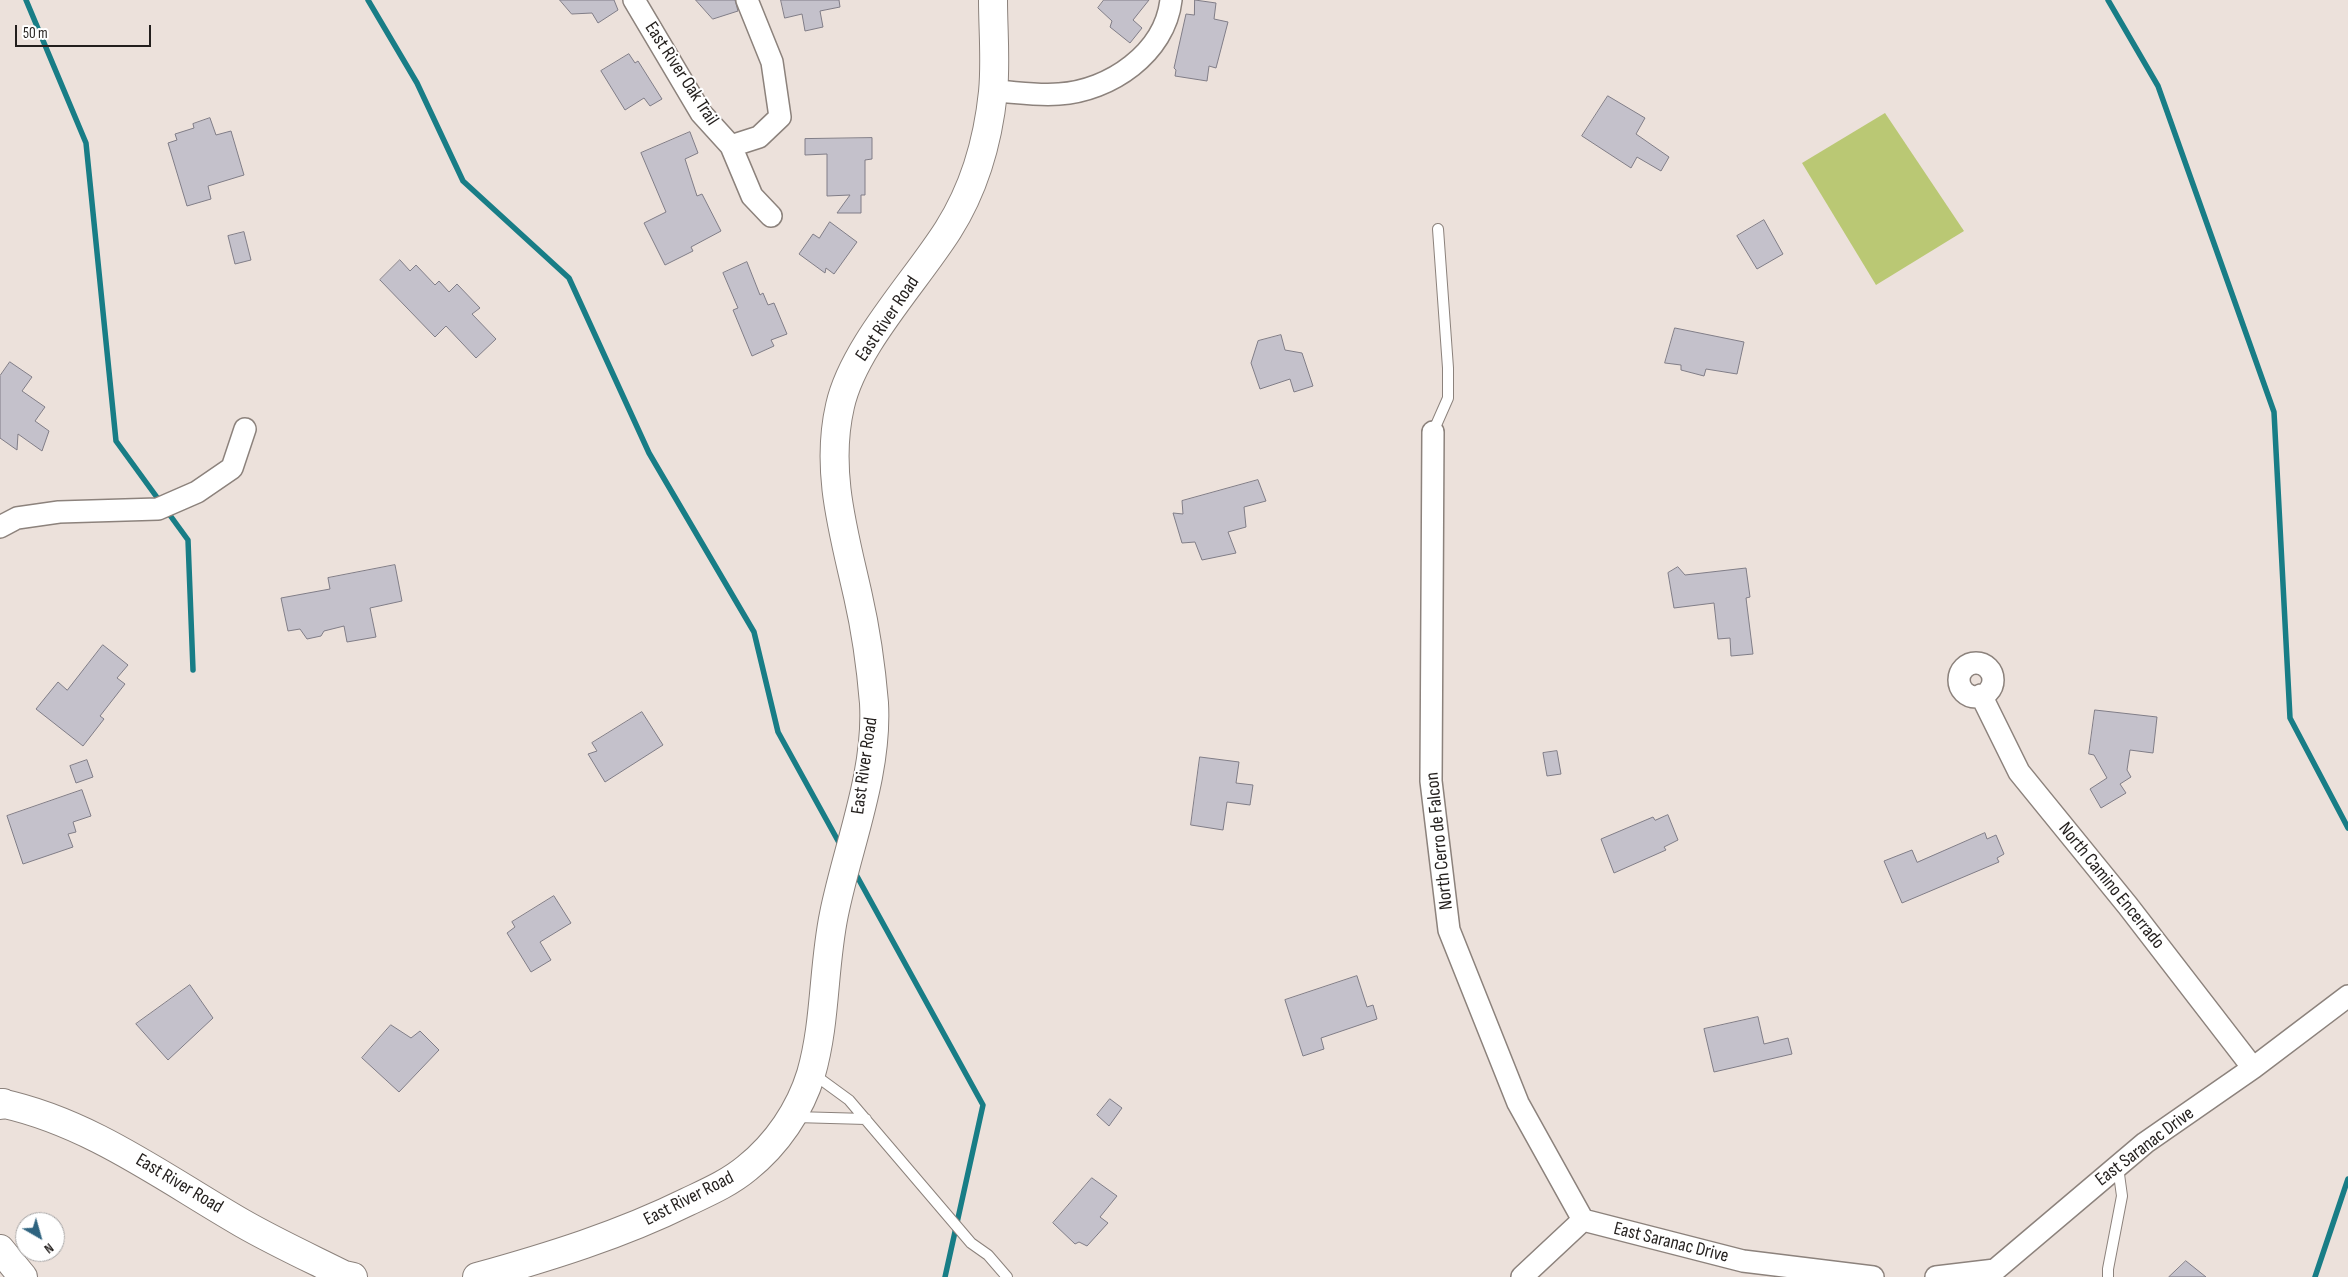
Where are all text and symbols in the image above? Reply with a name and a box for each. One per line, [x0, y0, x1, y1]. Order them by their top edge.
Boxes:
scale bar [18, 15, 154, 47]
street label: East River Oak Trail [639, 18, 723, 130]
text: 50 m [23, 24, 48, 43]
street label: East River Road [851, 272, 925, 366]
street label: East River Road [847, 716, 883, 816]
street label: North Cerro de Falcon [1421, 771, 1459, 911]
street label: North Camino Encerrado [2053, 818, 2169, 954]
street label: East Saranac Drive [2091, 1102, 2199, 1192]
street label: East River Road [131, 1149, 227, 1219]
street label: East River Road [640, 1167, 738, 1231]
north arrow [15, 1212, 65, 1262]
street label: East Saranac Drive [1611, 1218, 1731, 1268]
text: N [41, 1239, 57, 1257]

